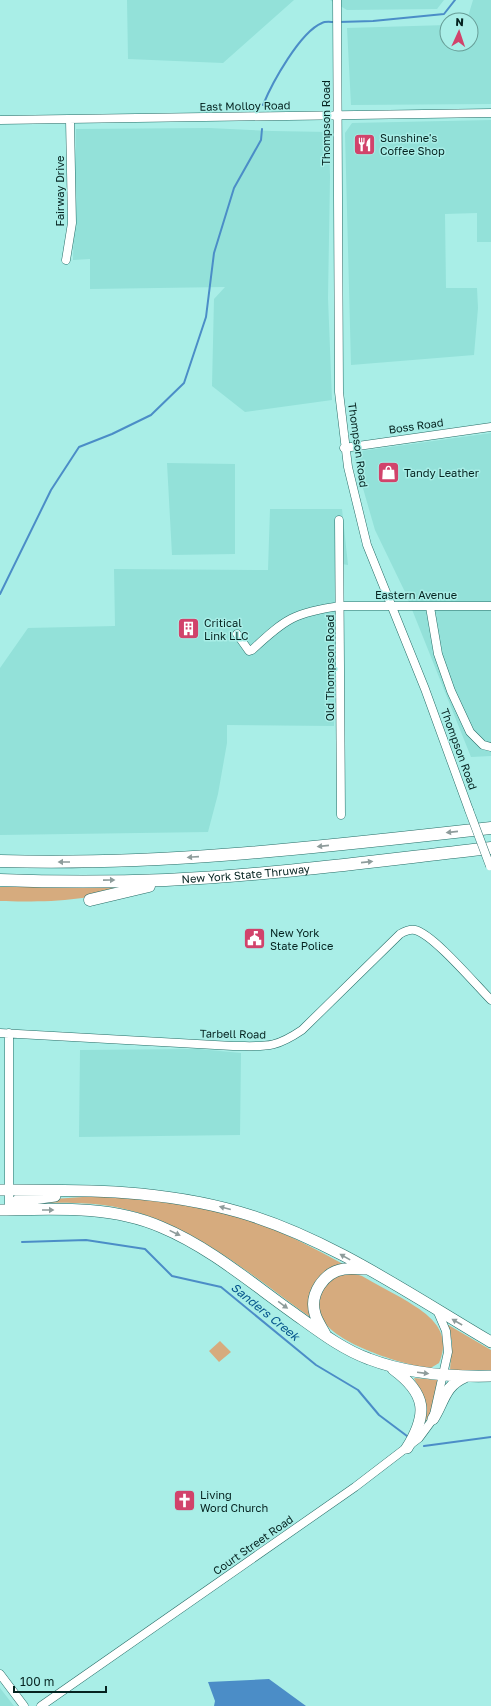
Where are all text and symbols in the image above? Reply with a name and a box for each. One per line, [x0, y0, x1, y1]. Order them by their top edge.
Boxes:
north arrow [439, 12, 479, 52]
text: N [455, 15, 464, 28]
street label: Thompson Road [319, 80, 332, 166]
street label: East Molloy Road [199, 98, 291, 113]
restaurant icon: Sunshine's Coffee Shop [351, 131, 377, 157]
place label: Sunshine's Coffee Shop [380, 131, 445, 157]
street label: Fairway Drive [53, 156, 66, 226]
street label: Thompson Road [346, 402, 371, 488]
street label: Boss Road [388, 415, 444, 436]
shop icon: Tandy Leather [376, 460, 402, 486]
place label: Tandy Leather [404, 466, 480, 479]
street label: Eastern Avenue [375, 588, 457, 601]
street label: Old Thompson Road [323, 615, 336, 721]
building icon: Critical Link LLC [176, 616, 202, 642]
place label: Critical Link LLC [204, 616, 249, 642]
street label: Thompson Road [439, 706, 480, 791]
one-way arrow [446, 829, 458, 836]
one-way arrow [317, 843, 329, 849]
one-way arrow [187, 854, 199, 861]
one-way arrow [57, 859, 70, 865]
one-way arrow [361, 859, 373, 865]
street label: New York State Thruway [181, 862, 310, 885]
one-way arrow [103, 877, 116, 883]
public building icon: New York State Police [241, 926, 267, 952]
place label: New York State Police [270, 926, 333, 952]
street label: Tarbell Road [200, 1026, 266, 1041]
one-way arrow [218, 1205, 230, 1211]
one-way arrow [42, 1207, 55, 1213]
one-way arrow [169, 1230, 180, 1237]
one-way arrow [339, 1253, 351, 1260]
water label: Sanders Creek [228, 1279, 303, 1345]
one-way arrow [278, 1301, 288, 1309]
one-way arrow [451, 1318, 463, 1325]
one-way arrow [417, 1369, 429, 1376]
church icon: Living Word Church [172, 1488, 198, 1514]
place label: Living Word Church [200, 1488, 268, 1514]
street label: Court Street Road [210, 1512, 295, 1577]
scale bar [14, 1668, 106, 1694]
text: 100 m [20, 1674, 54, 1689]

